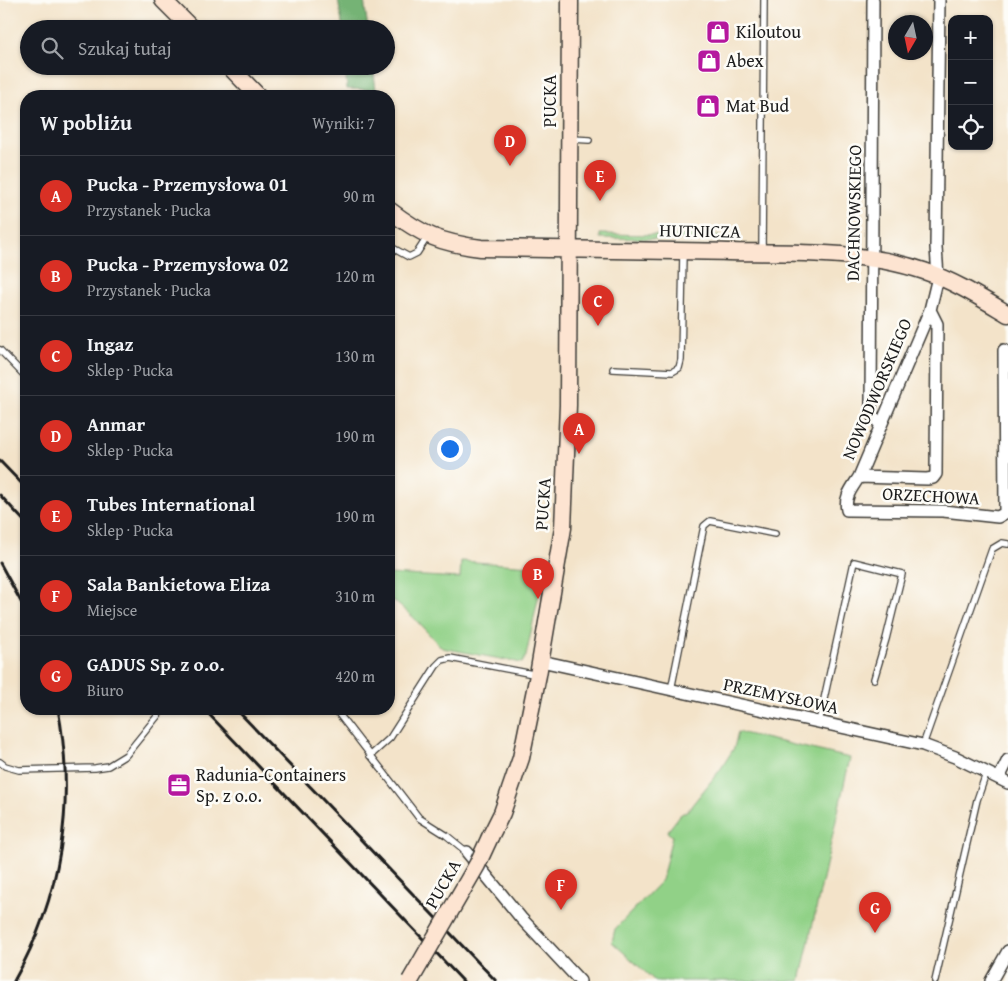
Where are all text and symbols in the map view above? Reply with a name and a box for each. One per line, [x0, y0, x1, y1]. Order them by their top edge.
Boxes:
north arrow [888, 15, 933, 60]
map controls [948, 15, 993, 150]
button: + [948, 15, 993, 60]
place label: Kiloutou [736, 18, 801, 45]
shop icon: Kiloutou [705, 19, 731, 45]
search box [20, 20, 395, 75]
icon: search [38, 34, 66, 62]
text: Szukaj tutaj [78, 34, 172, 62]
place label: Abex [726, 47, 764, 74]
shop icon: Abex [696, 48, 722, 74]
button: − [948, 60, 993, 105]
street label: PUCKA [536, 74, 563, 127]
place label: Mat Bud [726, 92, 790, 119]
shop icon: Mat Bud [695, 93, 721, 119]
button: locate [948, 105, 993, 150]
text: W pobliżu [40, 107, 132, 138]
text: Wyniki: 7 [312, 111, 375, 135]
pin: D [494, 125, 526, 166]
street label: DACHNOWSKIEGO [839, 144, 868, 281]
pin: E [584, 160, 616, 201]
text: Pucka - Przemysłowa 01 [87, 170, 289, 198]
text: A [51, 184, 61, 208]
text: 90 m [343, 184, 375, 208]
text: Przystanek · Pucka [87, 198, 211, 222]
street label: HUTNICZA [659, 216, 741, 245]
text: Pucka - Przemysłowa 02 [87, 250, 289, 278]
text: B [51, 264, 61, 288]
text: 120 m [335, 264, 375, 288]
text: Przystanek · Pucka [87, 278, 211, 302]
pin: C [582, 285, 614, 326]
street label: NOWODWORSKIEGO [835, 314, 919, 464]
text: Ingaz [87, 330, 133, 358]
text: C [51, 344, 61, 368]
text: 130 m [335, 344, 375, 368]
text: Sklep · Pucka [87, 358, 173, 382]
text: Anmar [87, 410, 145, 438]
pin: A [563, 413, 595, 454]
text: D [51, 424, 61, 448]
text: 190 m [335, 424, 375, 448]
your location [437, 436, 463, 462]
text: Sklep · Pucka [87, 438, 173, 462]
street label: PUCKA [527, 477, 558, 531]
street label: ORZECHOWA [882, 479, 980, 512]
text: Tubes International [87, 490, 255, 518]
text: E [52, 504, 60, 528]
text: 190 m [335, 504, 375, 528]
text: Sklep · Pucka [87, 518, 173, 542]
pin: B [522, 558, 554, 599]
text: Sala Bankietowa Eliza [87, 570, 270, 598]
text: F [52, 584, 60, 608]
text: 310 m [335, 584, 375, 608]
text: Miejsce [87, 598, 137, 622]
text: GADUS Sp. z o.o. [87, 650, 225, 678]
text: G [51, 664, 61, 688]
text: 420 m [335, 664, 375, 688]
street label: PRZEMYSŁOWA [721, 670, 841, 721]
text: Biuro [87, 678, 124, 702]
place label: Radunia-Containers Sp. z o.o. [196, 761, 346, 809]
office icon: Radunia-Containers Sp. z o.o. [166, 772, 192, 798]
street label: PUCKA [418, 854, 468, 913]
pin: F [545, 869, 577, 910]
pin: G [859, 892, 891, 933]

